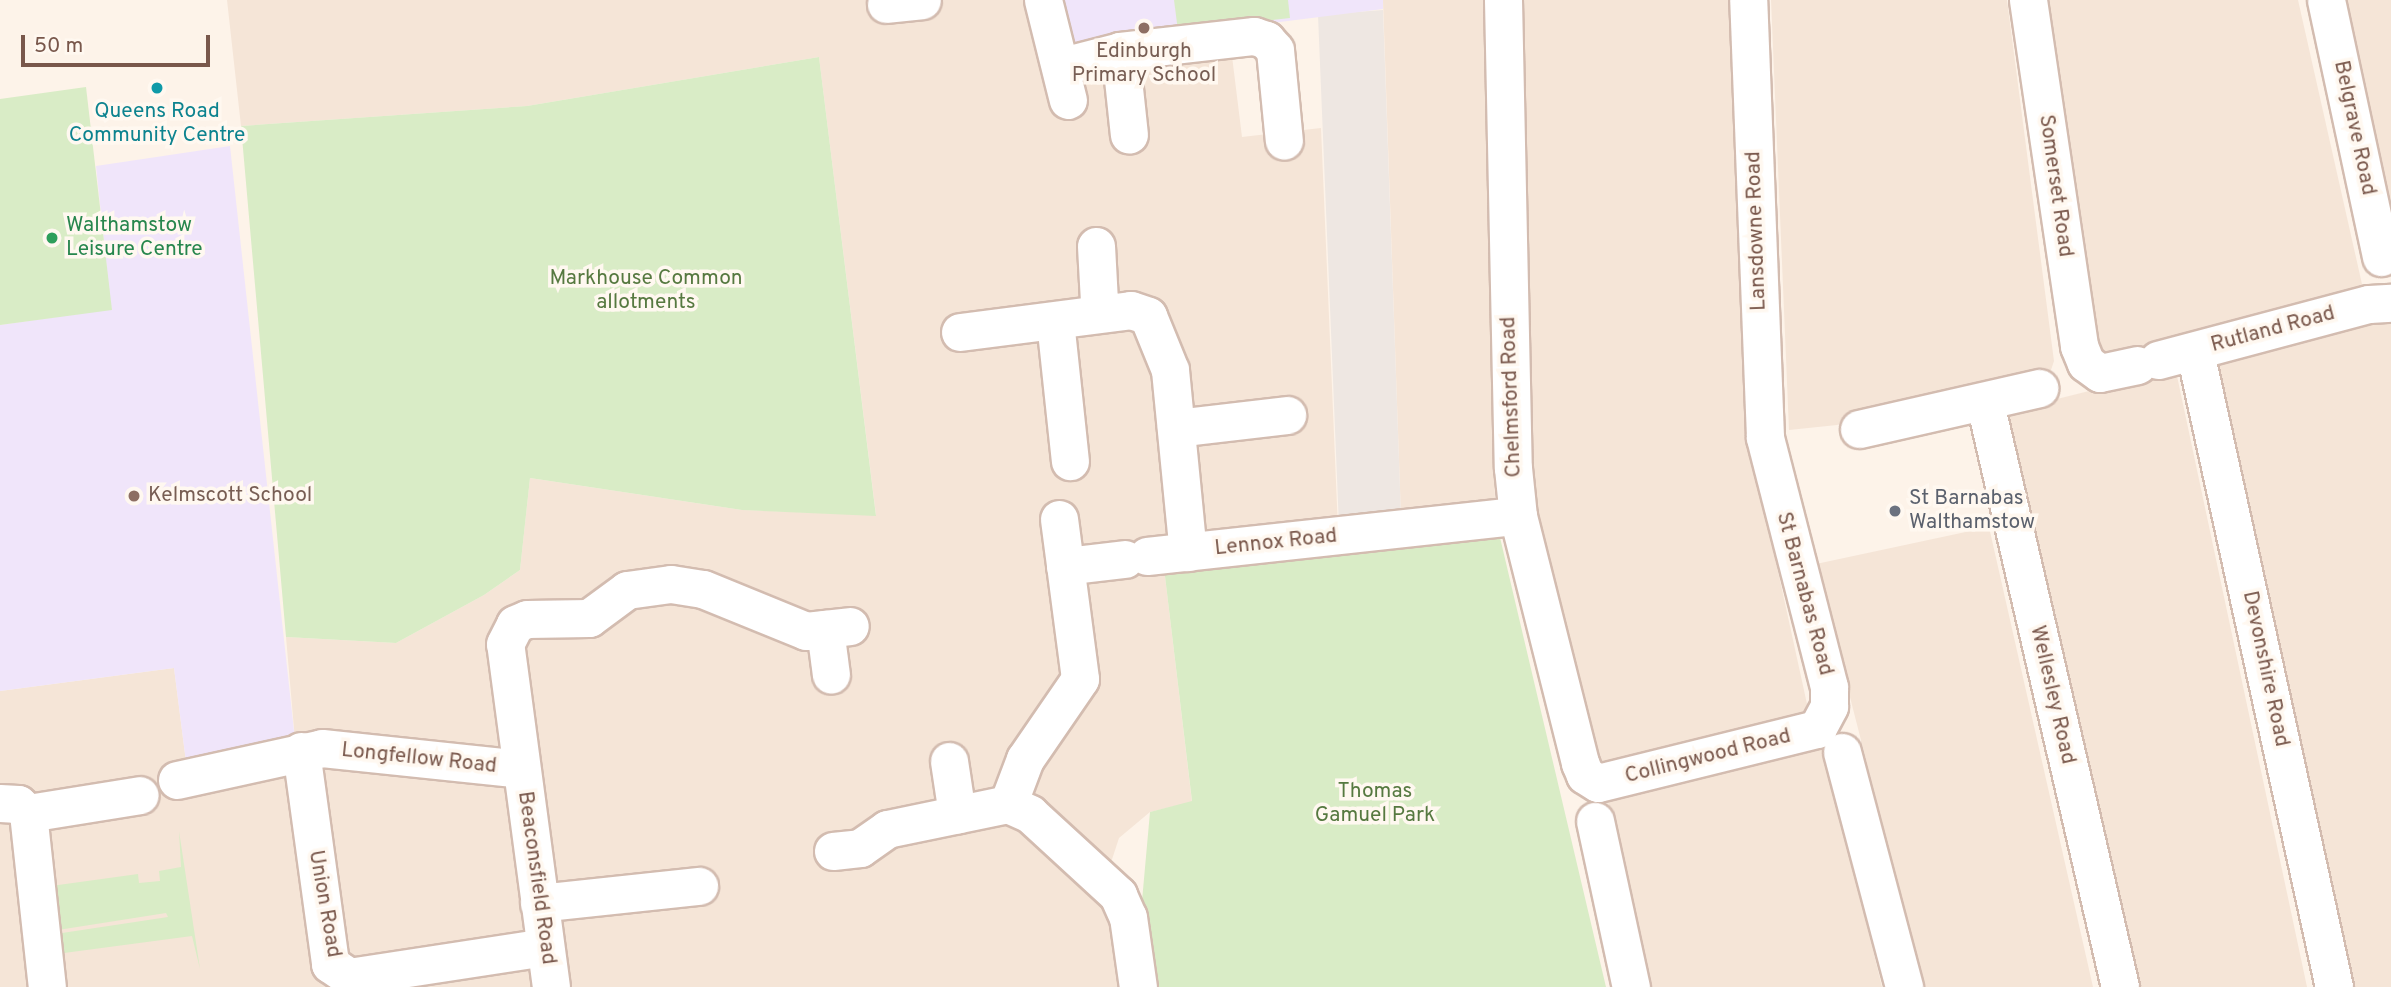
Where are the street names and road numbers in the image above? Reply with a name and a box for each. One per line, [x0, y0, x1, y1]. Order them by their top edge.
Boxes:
street label: Belgrave Road [2327, 58, 2381, 198]
street label: Somerset Road [2033, 113, 2077, 259]
street label: Lansdowne Road [1742, 151, 1772, 311]
street label: Rutland Road [2208, 301, 2338, 359]
street label: Chelmsford Road [1497, 316, 1527, 478]
street label: St Barnabas Road [1770, 510, 1838, 678]
street label: Lennox Road [1213, 524, 1339, 562]
street label: Devonshire Road [2236, 589, 2294, 749]
street label: Wellesley Road [2024, 623, 2080, 767]
street label: Collingwood Road [1622, 724, 1794, 790]
street label: Longfellow Road [340, 738, 498, 780]
street label: Beaconsfield Road [511, 790, 561, 966]
street label: Union Road [302, 848, 346, 960]

